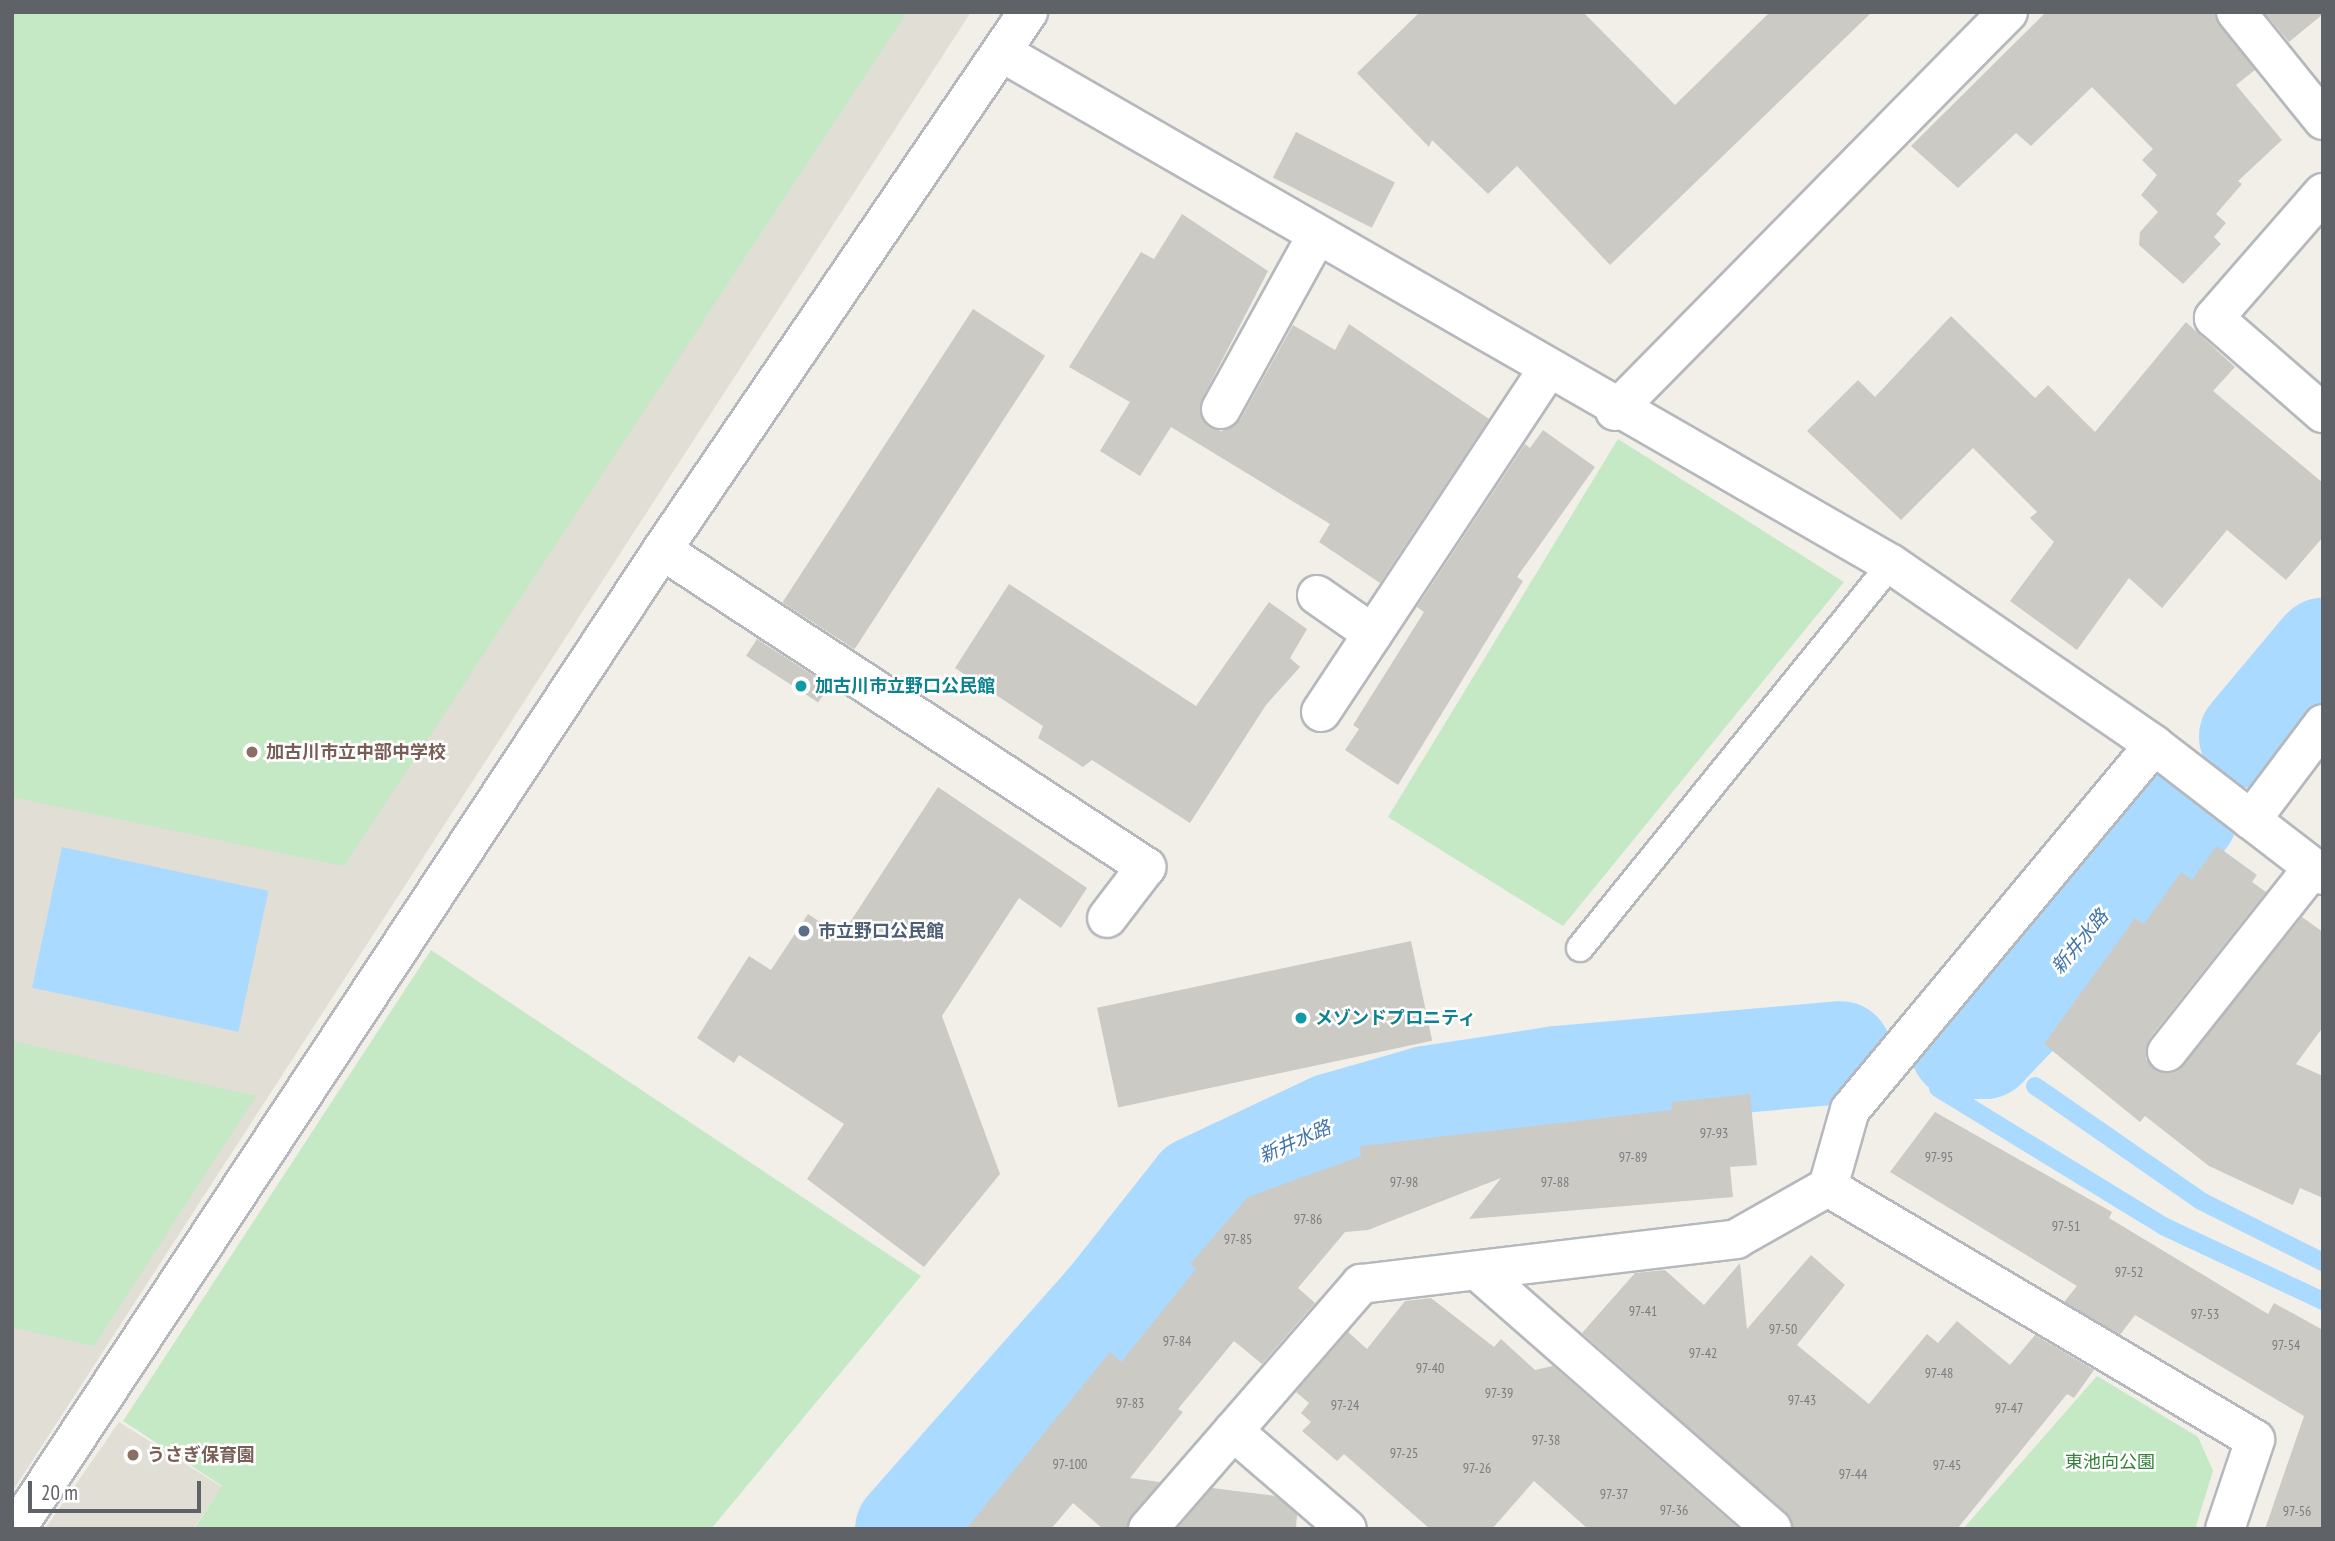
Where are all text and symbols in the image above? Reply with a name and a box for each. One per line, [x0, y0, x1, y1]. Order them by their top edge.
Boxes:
place label: 加古川市立野口公民館 [815, 675, 995, 697]
marker: 加古川市立野口公民館 [793, 678, 809, 694]
place label: 加古川市立中部中学校 [266, 741, 446, 763]
marker: 加古川市立中部中学校 [244, 744, 260, 760]
water label: 新井水路 [2047, 906, 2113, 978]
place label: 市立野口公民館 [818, 920, 944, 942]
marker: 市立野口公民館 [796, 923, 812, 939]
place label: メゾンドプロニティ [1315, 1007, 1477, 1029]
marker: メゾンドプロニティ [1293, 1010, 1309, 1026]
water label: 新井水路 [1256, 1116, 1334, 1168]
house number: 97-93 [1700, 1125, 1728, 1141]
house number: 97-89 [1619, 1149, 1647, 1165]
house number: 97-95 [1925, 1149, 1953, 1165]
house number: 97-98 [1390, 1174, 1418, 1190]
house number: 97-88 [1541, 1174, 1569, 1190]
house number: 97-86 [1294, 1211, 1322, 1227]
house number: 97-51 [2052, 1218, 2080, 1234]
house number: 97-85 [1224, 1231, 1252, 1247]
house number: 97-52 [2115, 1264, 2143, 1280]
house number: 97-41 [1629, 1303, 1657, 1319]
house number: 97-53 [2191, 1306, 2219, 1322]
house number: 97-50 [1769, 1321, 1797, 1337]
house number: 97-84 [1163, 1333, 1191, 1349]
house number: 97-54 [2272, 1337, 2300, 1353]
house number: 97-42 [1689, 1345, 1717, 1361]
house number: 97-40 [1416, 1360, 1444, 1376]
house number: 97-48 [1925, 1365, 1953, 1381]
house number: 97-39 [1485, 1385, 1513, 1401]
house number: 97-43 [1788, 1392, 1816, 1408]
house number: 97-83 [1116, 1395, 1144, 1411]
house number: 97-24 [1331, 1397, 1359, 1413]
house number: 97-47 [1995, 1400, 2023, 1416]
house number: 97-38 [1532, 1432, 1560, 1448]
place label: うさぎ保育園 [147, 1444, 255, 1466]
house number: 97-25 [1390, 1445, 1418, 1461]
marker: うさぎ保育園 [125, 1447, 141, 1463]
park label: 東池向公園 [2065, 1451, 2155, 1473]
house number: 97-100 [1053, 1456, 1087, 1472]
house number: 97-45 [1933, 1457, 1961, 1473]
house number: 97-26 [1463, 1460, 1491, 1476]
house number: 97-44 [1839, 1466, 1867, 1482]
scale bar [32, 1468, 205, 1512]
text: 20 m [41, 1479, 78, 1506]
house number: 97-37 [1600, 1486, 1628, 1502]
house number: 97-36 [1660, 1502, 1688, 1518]
house number: 97-56 [2283, 1503, 2311, 1519]

